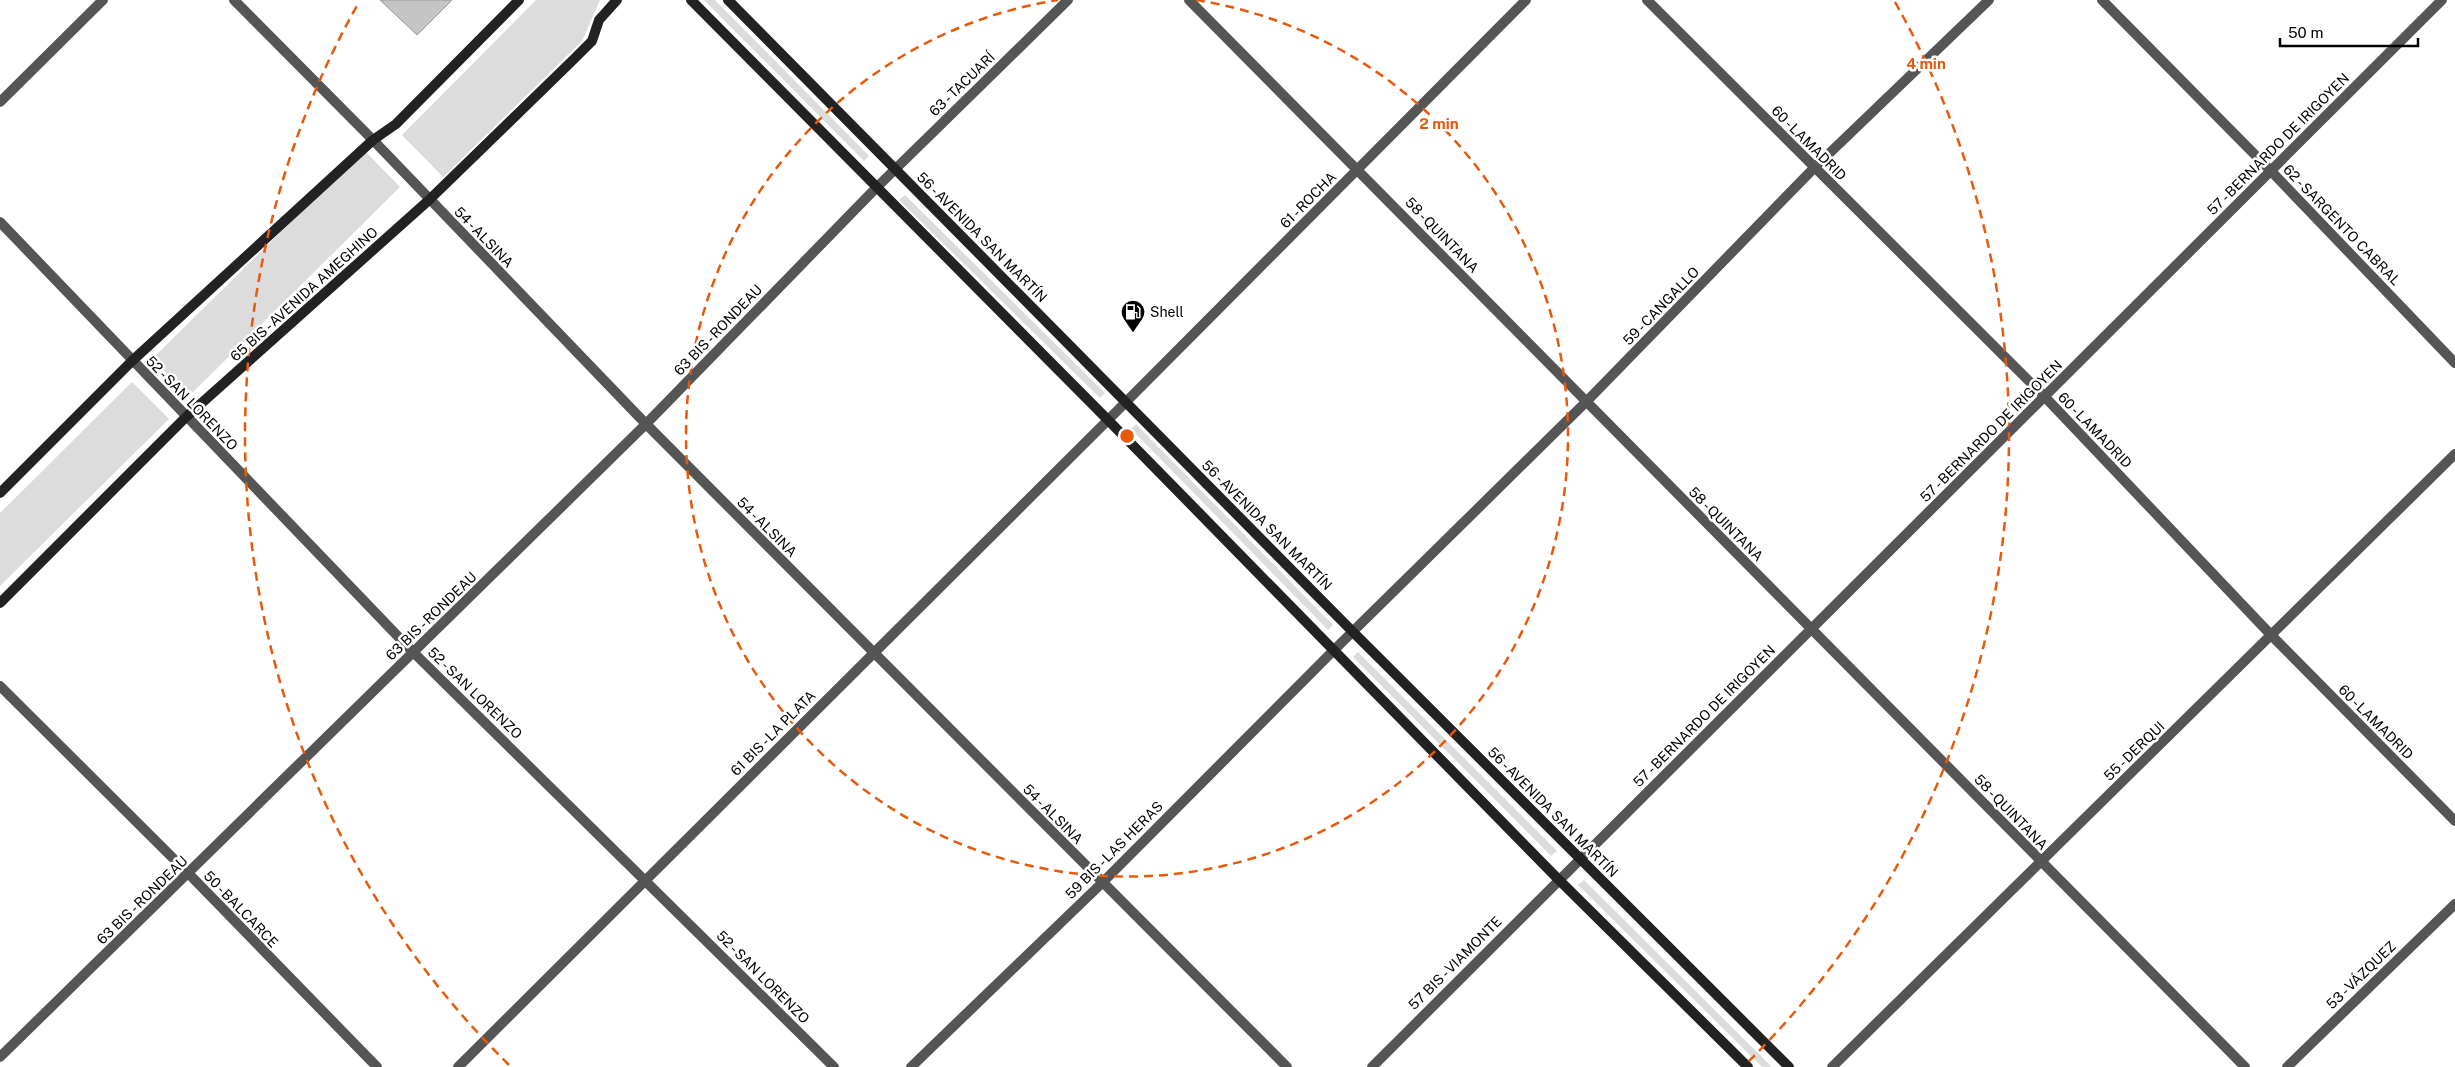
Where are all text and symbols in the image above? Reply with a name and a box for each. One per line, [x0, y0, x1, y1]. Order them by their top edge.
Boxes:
scale bar [2280, 15, 2418, 47]
text: 50 m [2288, 24, 2323, 41]
street label: 63 - TACUARÍ [925, 47, 999, 119]
text: 4 min [1906, 55, 1946, 72]
street label: 57 - BERNARDO DE IRIGOYEN [2204, 70, 2352, 218]
street label: 60 - LAMADRID [1768, 102, 1850, 184]
text: 2 min [1419, 115, 1459, 132]
street label: 62 - SARGENTO CABRAL [2280, 161, 2404, 289]
street label: 56 - AVENIDA SAN MARTÍN [914, 168, 1051, 305]
street label: 61 - ROCHA [1277, 169, 1339, 231]
street label: 58 - QUINTANA [1402, 194, 1482, 276]
street label: 54 - ALSINA [451, 203, 517, 271]
street label: 65 BIS - AVENIDA AMEGHINO [227, 224, 381, 364]
street label: 59 - CANGALLO [1620, 264, 1702, 348]
street label: 63 BIS - RONDEAU [671, 281, 765, 379]
fuel station icon: Shell [1120, 299, 1146, 333]
place label: Shell [1150, 304, 1184, 320]
street label: 52 - SAN LORENZO [143, 353, 241, 453]
street label: 57 - BERNARDO DE IRIGOYEN [1917, 357, 2065, 505]
street label: 60 - LAMADRID [2055, 389, 2135, 471]
centre of rings [1118, 427, 1136, 445]
street label: 56 - AVENIDA SAN MARTÍN [1199, 456, 1336, 593]
street label: 58 - QUINTANA [1686, 484, 1766, 564]
street label: 54 - ALSINA [734, 494, 800, 560]
street label: 63 BIS - RONDEAU [382, 569, 480, 663]
street label: 57 - BERNARDO DE IRIGOYEN [1630, 642, 1778, 790]
street label: 52 - SAN LORENZO [425, 644, 525, 742]
street label: 60 - LAMADRID [2335, 681, 2417, 763]
street label: 61 BIS - LA PLATA [727, 687, 819, 779]
street label: 55 - DERQUI [2100, 718, 2168, 784]
street label: 56 - AVENIDA SAN MARTÍN [1485, 743, 1622, 880]
street label: 58 - QUINTANA [1971, 771, 2051, 853]
street label: 54 - ALSINA [1020, 781, 1086, 847]
street label: 59 BIS - LAS HERAS [1062, 798, 1166, 902]
street label: 63 BIS - RONDEAU [93, 853, 191, 947]
street label: 50 - BALCARCE [201, 868, 281, 950]
street label: 57 BIS - VIAMONTE [1405, 913, 1505, 1013]
street label: 52 - SAN LORENZO [713, 927, 813, 1027]
street label: 53 - VÁZQUEZ [2322, 937, 2399, 1012]

